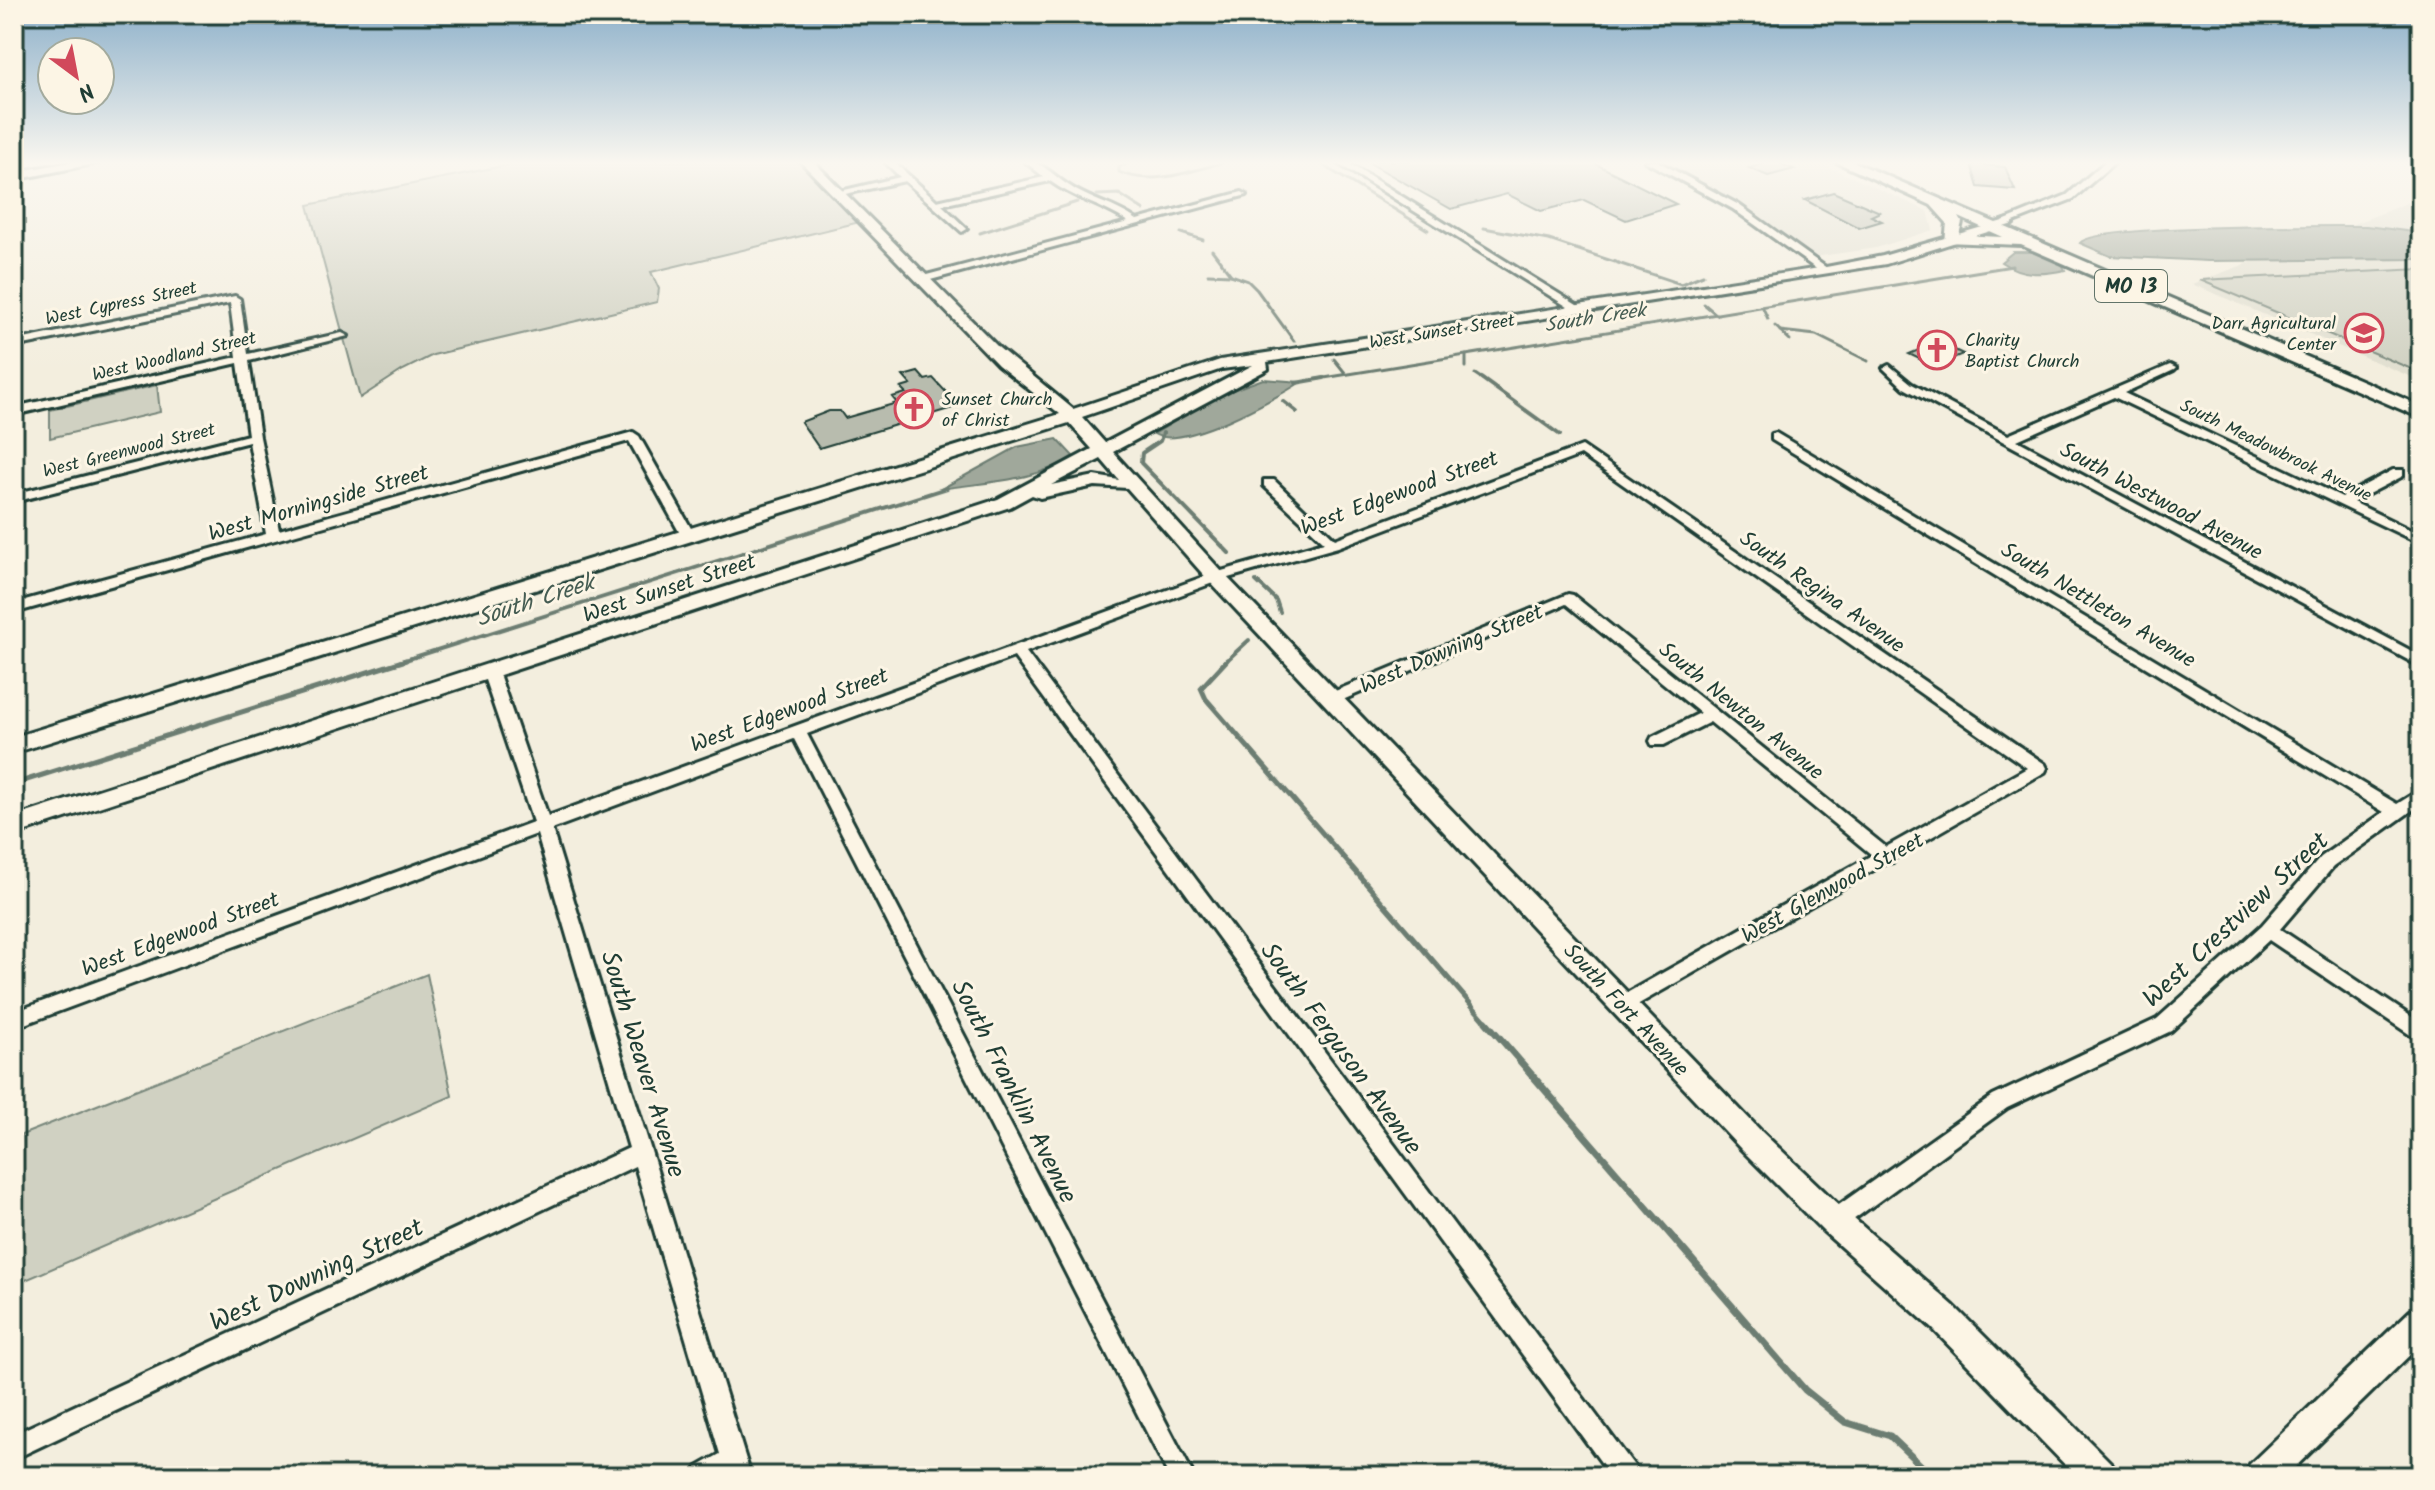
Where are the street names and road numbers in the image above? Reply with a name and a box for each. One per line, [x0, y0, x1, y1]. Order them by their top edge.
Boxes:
road number: MO 13 [2095, 270, 2167, 302]
street label: West Cypress Street [43, 274, 201, 335]
street label: West Sunset Street [1367, 306, 1518, 358]
street label: West Woodland Street [89, 324, 260, 390]
street label: South Meadowbrook Avenue [2174, 392, 2376, 511]
street label: West Greenwood Street [40, 416, 220, 487]
street label: South Westwood Avenue [2053, 434, 2269, 571]
street label: West Edgewood Street [1296, 442, 1504, 546]
street label: West Morningside Street [204, 456, 433, 553]
street label: South Regina Avenue [1731, 523, 1912, 663]
street label: South Nettleton Avenue [1993, 534, 2202, 678]
street label: West Sunset Street [579, 545, 761, 634]
street label: West Downing Street [1355, 596, 1550, 705]
street label: South Newton Avenue [1650, 634, 1831, 790]
street label: West Edgewood Street [686, 659, 894, 763]
street label: West Crestview Street [2133, 821, 2340, 1019]
street label: West Glenwood Street [1735, 824, 1932, 954]
street label: West Edgewood Street [77, 883, 285, 987]
street label: South Ferguson Avenue [1248, 934, 1432, 1165]
street label: South Fort Avenue [1554, 936, 1697, 1086]
street label: South Weaver Avenue [588, 946, 697, 1183]
street label: South Franklin Avenue [939, 973, 1088, 1211]
street label: West Downing Street [203, 1207, 432, 1344]

